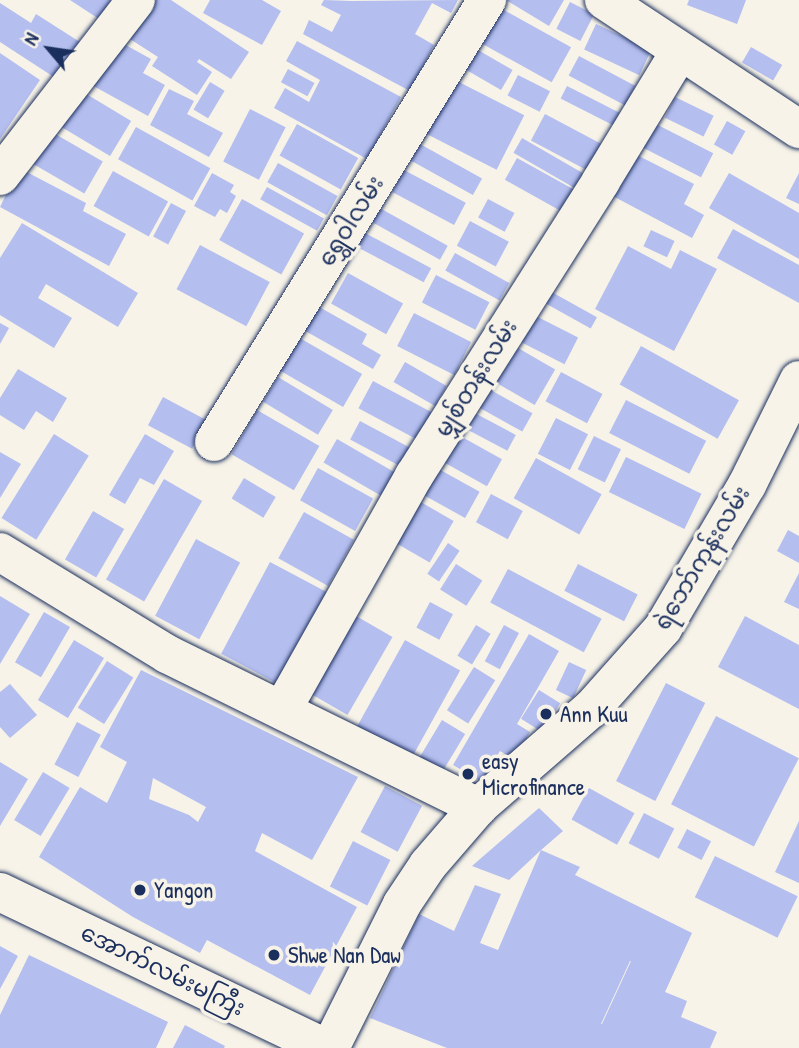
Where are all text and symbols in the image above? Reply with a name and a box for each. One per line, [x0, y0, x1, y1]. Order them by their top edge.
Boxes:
north arrow [14, 14, 84, 84]
text: N [17, 28, 44, 50]
street label: ရွှေဝါလမ်း [313, 171, 389, 271]
street label: မျှစ်တန်းလမ်း [429, 314, 523, 442]
street label: ရဲဘော်ကုန်းလမ်း [648, 481, 756, 635]
place label: Ann Kuu [560, 700, 628, 728]
marker: Ann Kuu [538, 706, 554, 722]
place label: easy Microfinance [482, 747, 585, 801]
marker: easy Microfinance [460, 766, 476, 782]
place label: Yangon [154, 876, 213, 904]
marker: Yangon [132, 882, 148, 898]
street label: အောက်လမ်းမကြီး [76, 918, 250, 1022]
place label: Shwe Nan Daw [288, 941, 401, 969]
marker: Shwe Nan Daw [266, 947, 282, 963]

